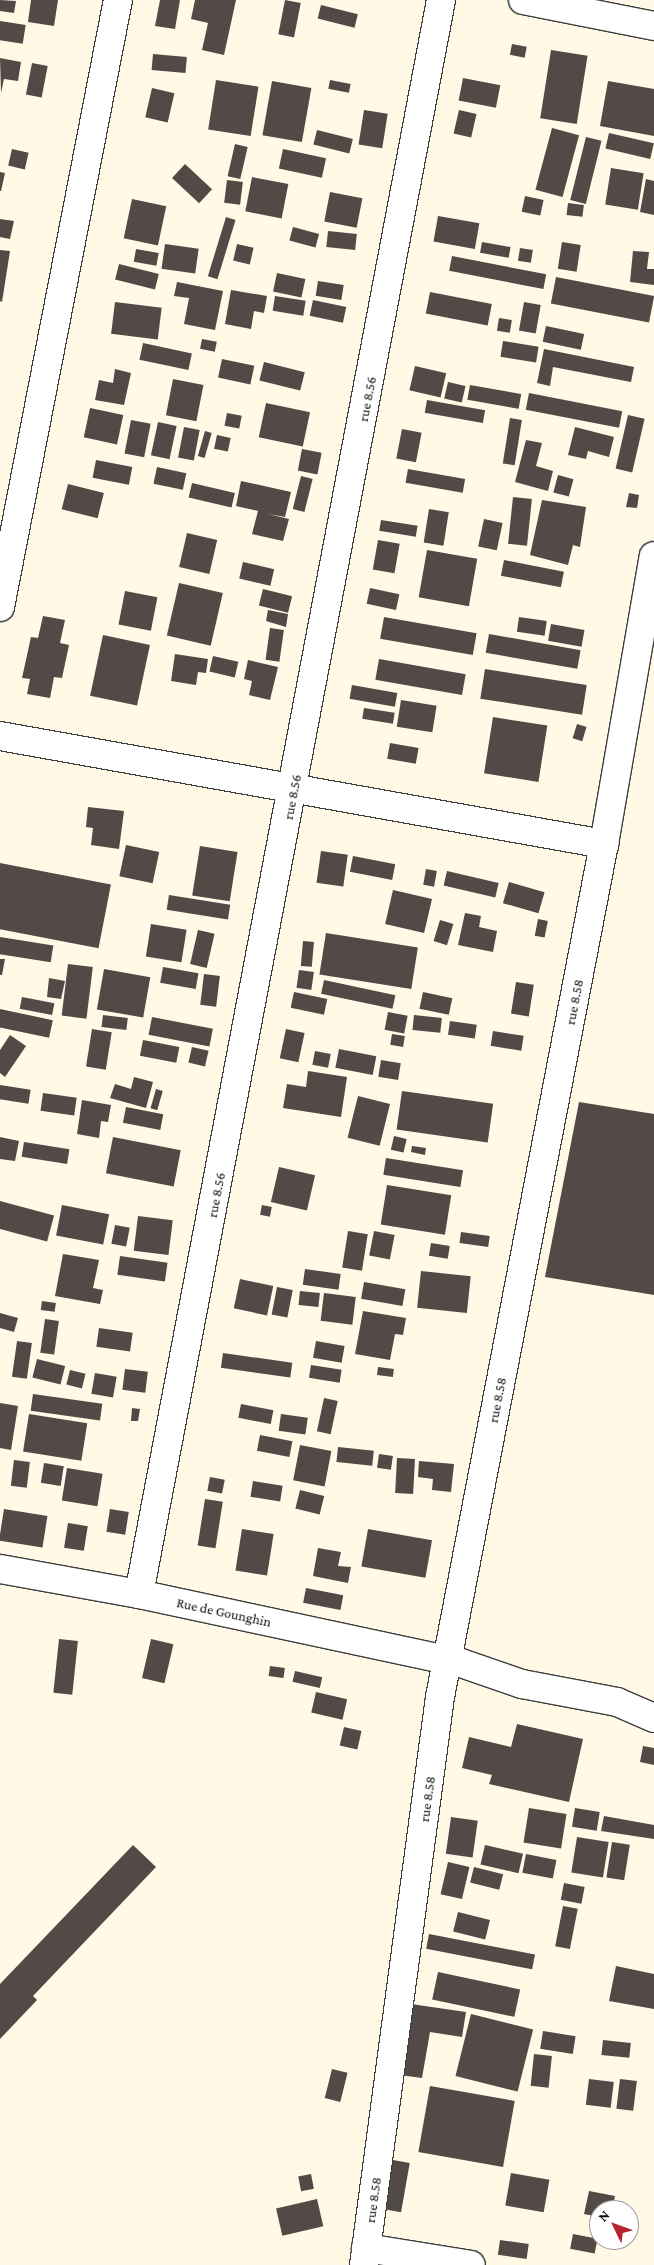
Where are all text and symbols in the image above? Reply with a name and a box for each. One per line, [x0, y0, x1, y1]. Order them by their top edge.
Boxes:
street label: rue 8.56 [354, 375, 380, 423]
street label: rue 8.56 [279, 773, 305, 821]
street label: rue 8.58 [561, 978, 587, 1026]
street label: rue 8.56 [203, 1171, 229, 1219]
street label: rue 8.58 [484, 1376, 510, 1424]
street label: Rue de Gounghin [175, 1594, 273, 1630]
street label: rue 8.58 [415, 1775, 439, 1823]
street label: rue 8.58 [361, 2176, 385, 2224]
north arrow [589, 2200, 639, 2250]
text: N [594, 2207, 613, 2225]

